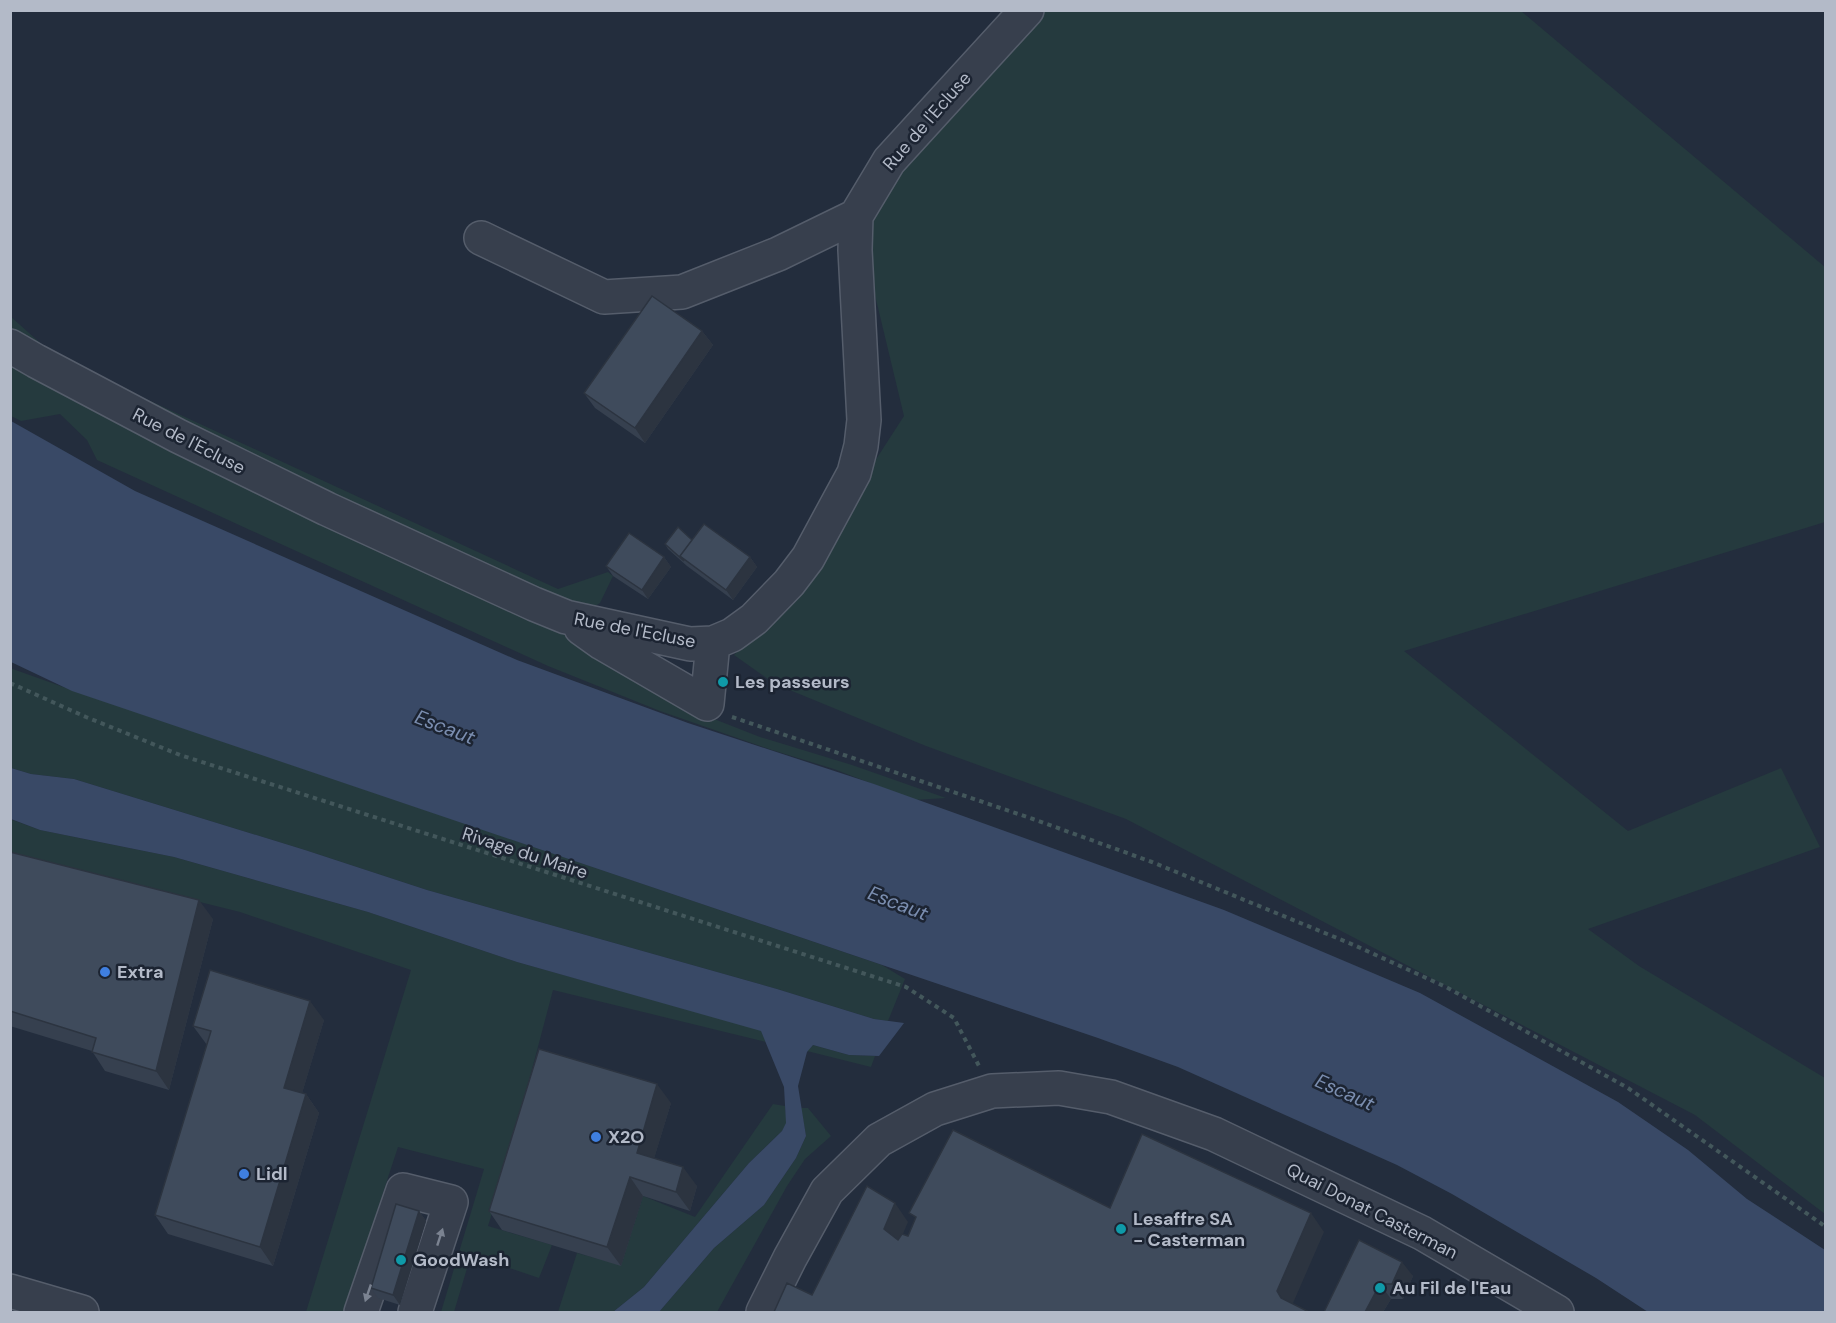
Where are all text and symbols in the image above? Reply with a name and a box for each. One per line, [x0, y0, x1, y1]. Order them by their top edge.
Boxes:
street label: Rue de l'Ecluse [878, 67, 976, 175]
street label: Rue de l'Ecluse [129, 402, 249, 480]
street label: Rue de l'Ecluse [572, 606, 698, 654]
place label: Les passeurs [735, 670, 850, 694]
marker: Les passeurs [716, 675, 730, 689]
water label: Escaut [411, 704, 479, 750]
street label: Rivage du Maire [459, 821, 591, 885]
water label: Escaut [864, 880, 932, 926]
place label: Extra [117, 960, 163, 984]
marker: Extra [98, 965, 112, 979]
water label: Escaut [1311, 1067, 1379, 1117]
place label: X2O [608, 1125, 644, 1149]
marker: X2O [589, 1130, 603, 1144]
street label: Quai Donat Casterman [1282, 1157, 1462, 1265]
place label: Lidl [256, 1162, 288, 1186]
marker: Lidl [237, 1167, 251, 1181]
place label: Lesaffre SA - Casterman [1133, 1207, 1245, 1252]
marker: Lesaffre SA - Casterman [1114, 1222, 1128, 1236]
one-way arrow [435, 1228, 445, 1246]
place label: GoodWash [413, 1248, 509, 1272]
marker: GoodWash [394, 1253, 408, 1267]
place label: Au Fil de l'Eau [1392, 1276, 1511, 1300]
marker: Au Fil de l'Eau [1373, 1281, 1387, 1295]
one-way arrow [363, 1284, 372, 1302]

